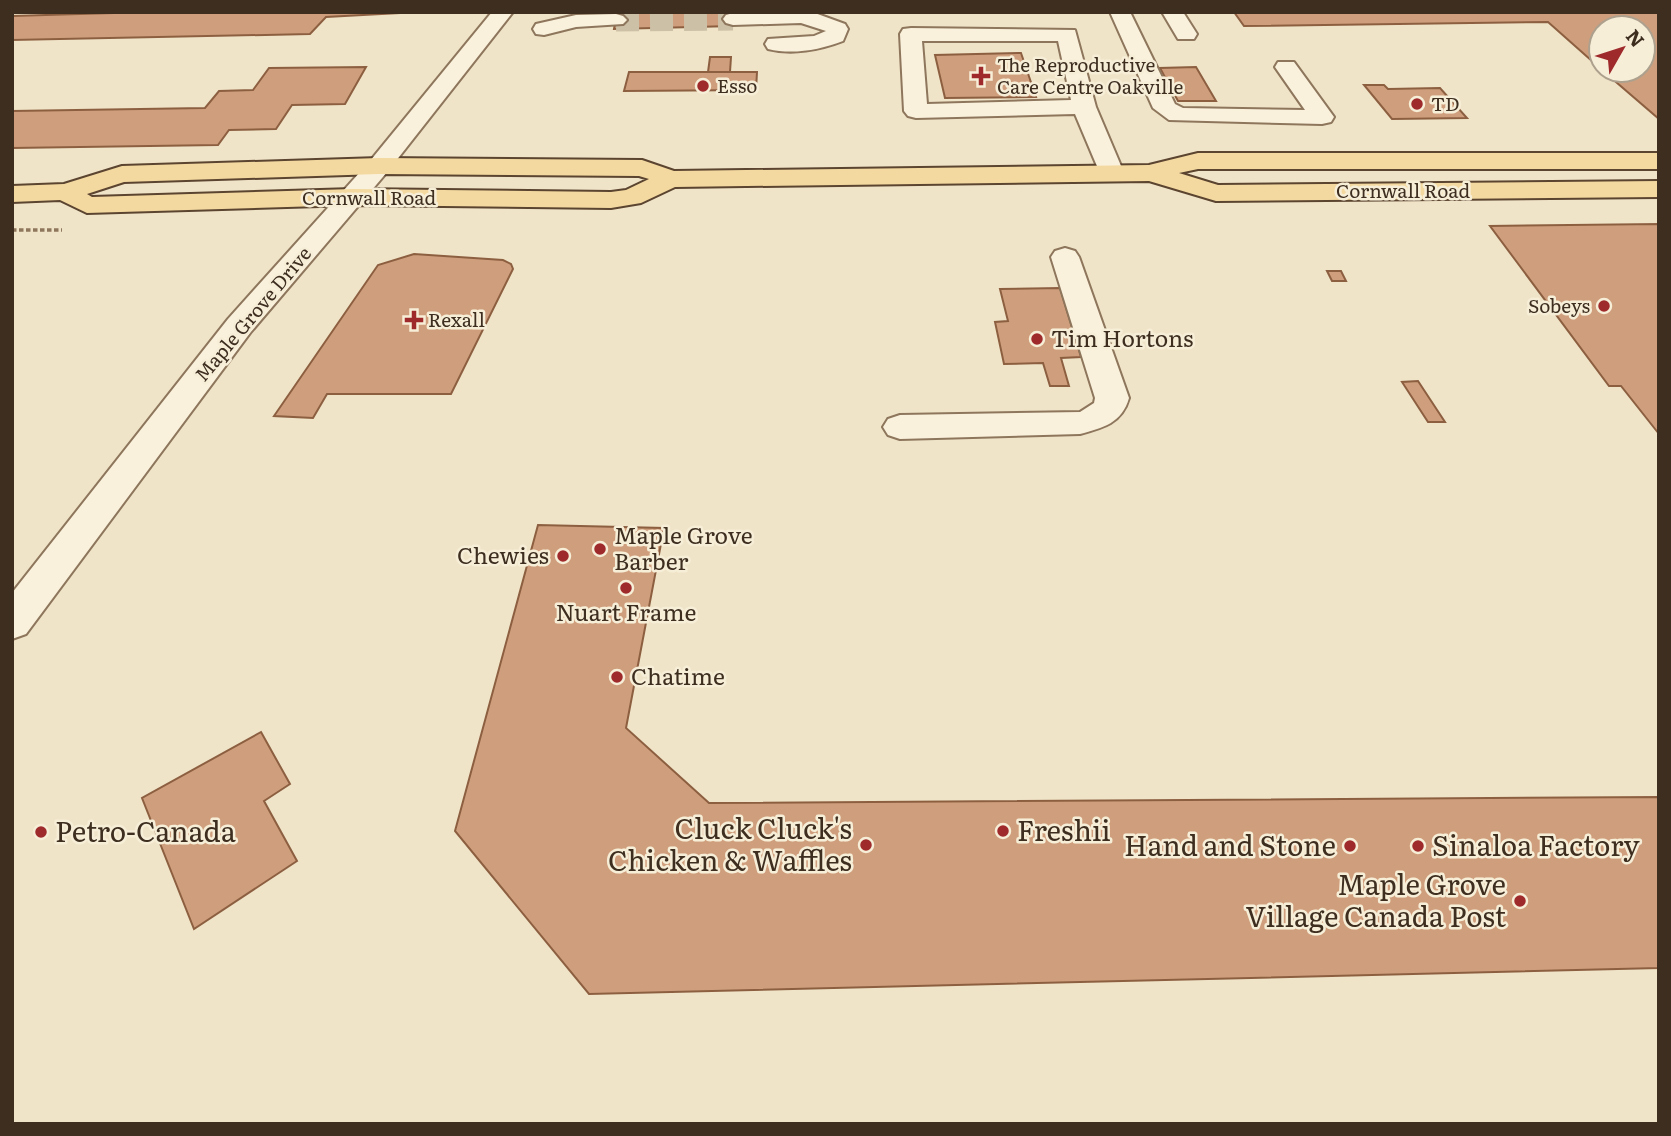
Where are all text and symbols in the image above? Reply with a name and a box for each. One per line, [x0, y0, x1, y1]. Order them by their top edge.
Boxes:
north arrow [1587, 14, 1657, 84]
text: N [1620, 23, 1652, 53]
place label: The Reproductive Care Centre Oakville [997, 50, 1184, 100]
marker: The Reproductive Care Centre Oakville [971, 66, 991, 86]
place label: Esso [717, 71, 757, 99]
marker: Esso [695, 78, 711, 94]
place label: TD [1431, 89, 1460, 117]
marker: TD [1409, 96, 1425, 112]
street label: Cornwall Road [1336, 176, 1470, 204]
street label: Cornwall Road [302, 183, 436, 211]
street label: Maple Grove Drive [187, 240, 317, 387]
place label: Sobeys [1528, 291, 1590, 319]
marker: Sobeys [1596, 298, 1612, 314]
place label: Rexall [428, 305, 485, 333]
marker: Rexall [406, 312, 422, 328]
place label: Tim Hortons [1051, 320, 1193, 354]
marker: Tim Hortons [1029, 331, 1045, 347]
place label: Maple Grove Barber [614, 517, 753, 577]
place label: Chewies [457, 537, 549, 571]
marker: Maple Grove Barber [592, 541, 608, 557]
marker: Chewies [555, 548, 571, 564]
marker: Nuart Frame [618, 580, 634, 596]
place label: Nuart Frame [556, 594, 696, 628]
place label: Chatime [631, 658, 725, 692]
marker: Chatime [609, 669, 625, 685]
place label: Cluck Cluck's Chicken & Waffles [608, 806, 852, 880]
place label: Freshii [1017, 808, 1111, 850]
place label: Petro-Canada [55, 809, 236, 851]
marker: Freshii [995, 823, 1011, 839]
place label: Hand and Stone [1124, 823, 1336, 865]
place label: Sinaloa Factory [1432, 823, 1640, 865]
marker: Petro-Canada [33, 824, 49, 840]
marker: Cluck Cluck's Chicken & Waffles [858, 837, 874, 853]
marker: Hand and Stone [1342, 838, 1358, 854]
marker: Sinaloa Factory [1410, 838, 1426, 854]
place label: Maple Grove Village Canada Post [1245, 862, 1507, 936]
marker: Maple Grove Village Canada Post [1512, 893, 1528, 909]

